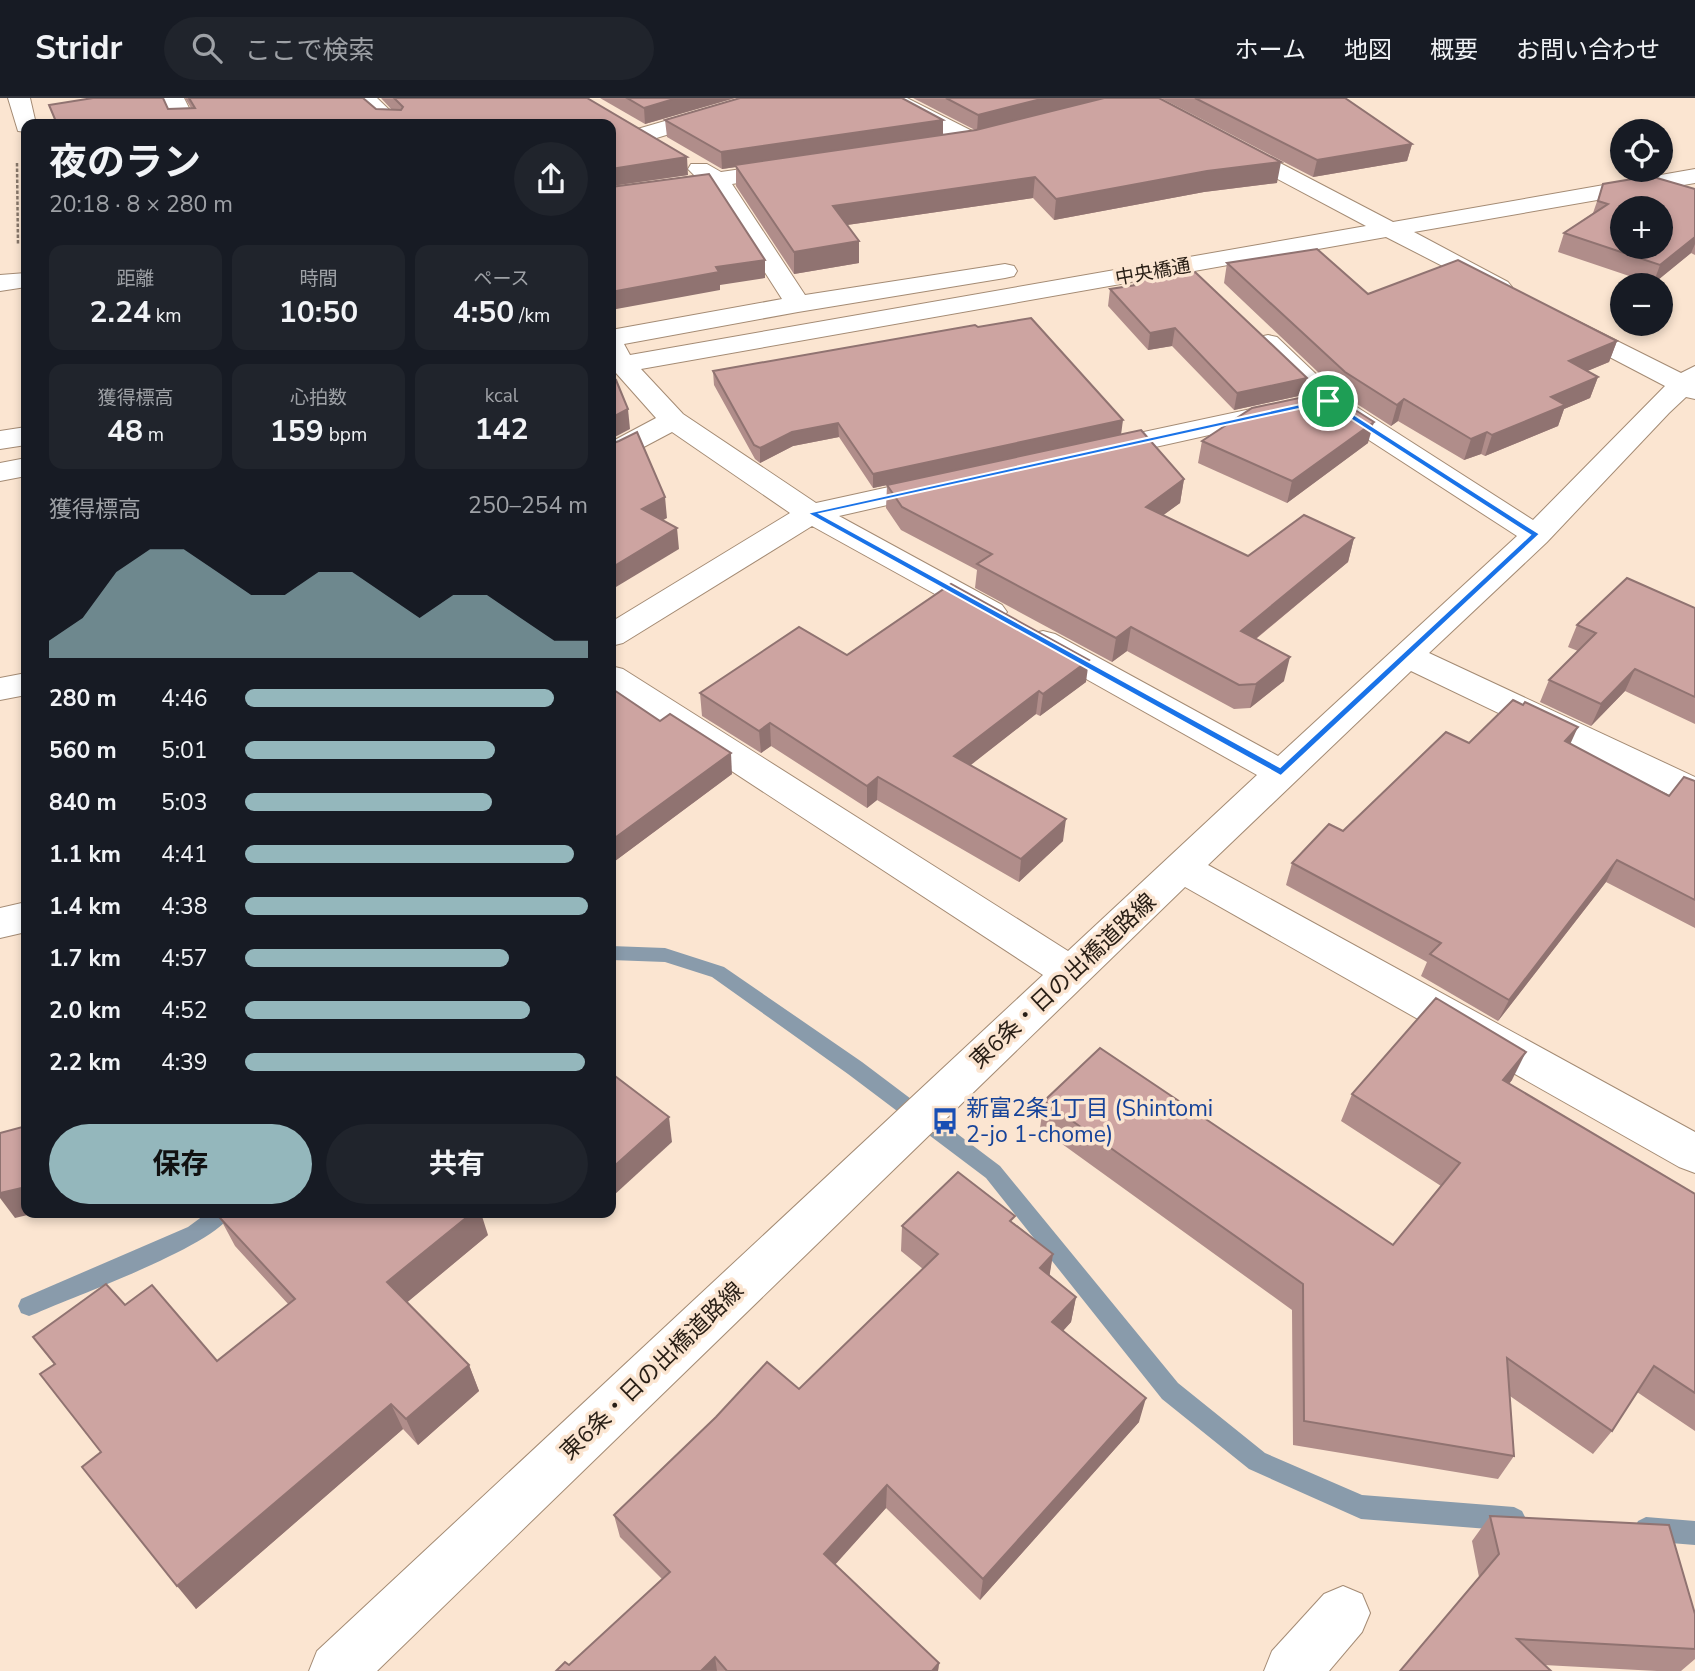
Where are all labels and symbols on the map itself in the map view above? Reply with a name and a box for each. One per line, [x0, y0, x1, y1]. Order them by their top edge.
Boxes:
street label: 中央橋通 [1113, 253, 1193, 291]
pin [1298, 371, 1358, 431]
street label: 東6条・日の出橋道路線 [963, 887, 1163, 1075]
place label: 新富2条1丁目 (Shintomi 2-jo 1-chome) [966, 1093, 1213, 1150]
bus stop icon: 新富2条1丁目 (Shintomi 2-jo 1-chome) [930, 1106, 960, 1136]
street label: 東6条・日の出橋道路線 [554, 1275, 750, 1467]

